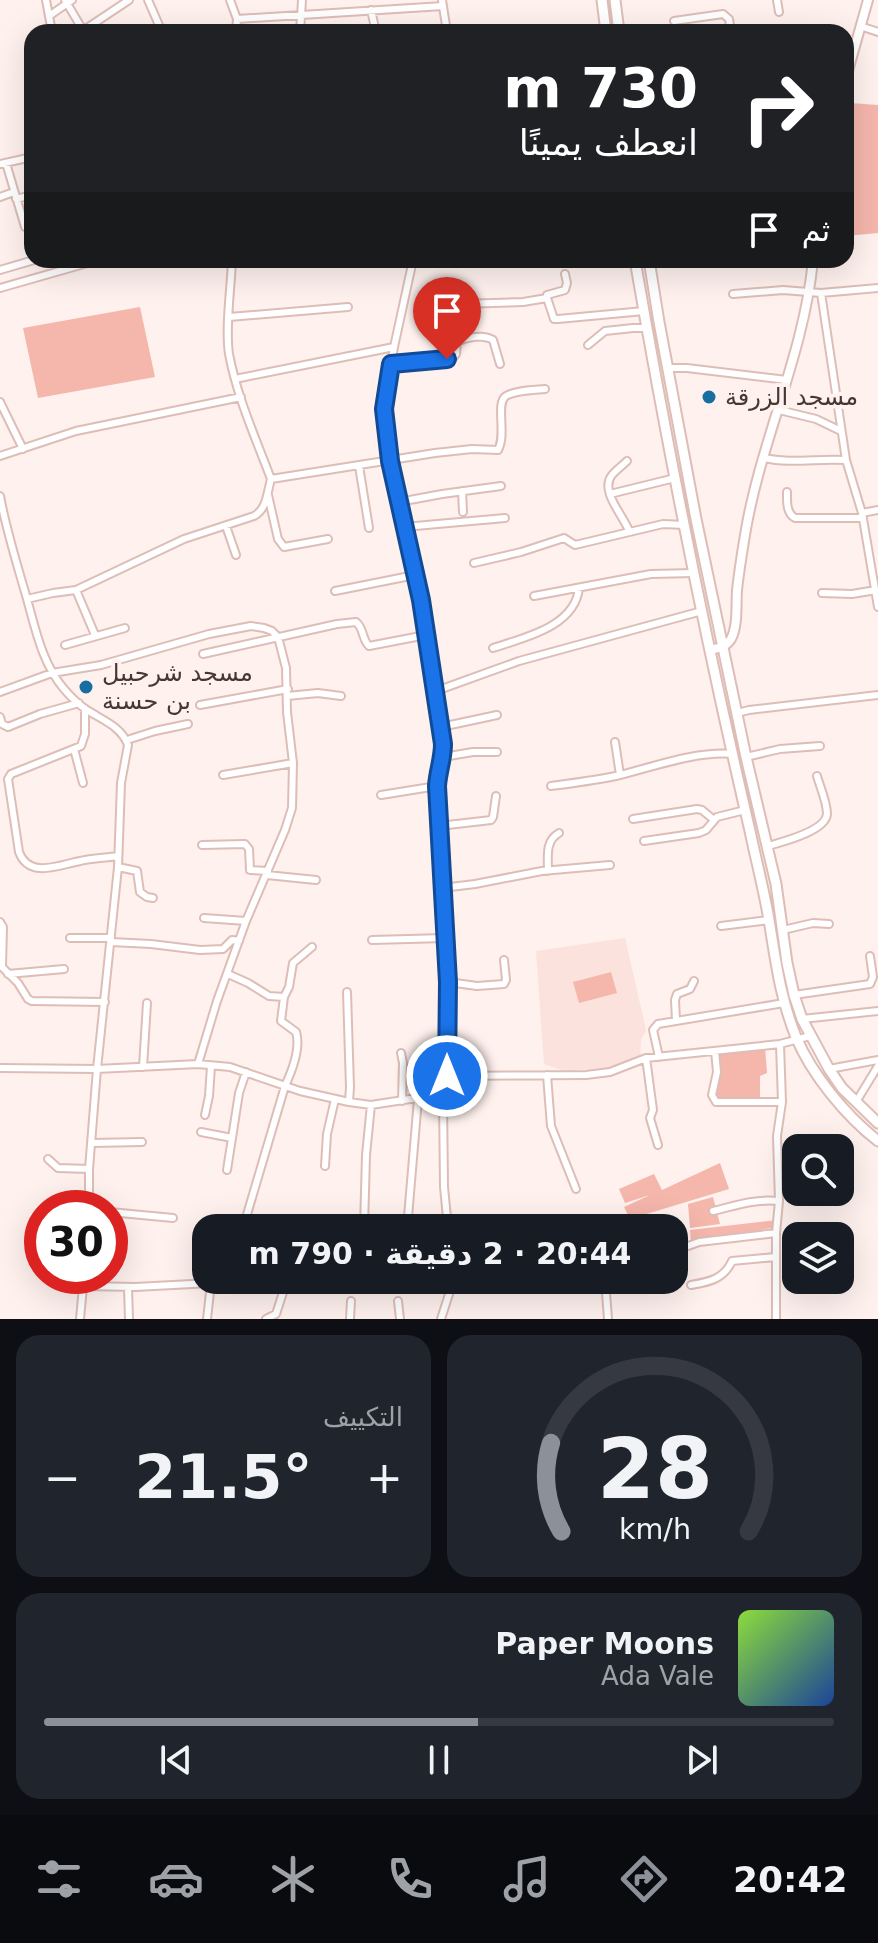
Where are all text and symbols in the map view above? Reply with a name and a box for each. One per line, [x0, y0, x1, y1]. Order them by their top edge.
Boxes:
text: 730 m [503, 55, 698, 120]
icon: right [726, 56, 830, 160]
text: انعطف يمينًا [519, 122, 698, 163]
icon: arrive [742, 208, 786, 252]
text: ثم [802, 213, 830, 248]
pin [413, 277, 481, 359]
icon: arrive [425, 289, 469, 333]
place label: مسجد الزرقة [725, 383, 858, 411]
marker: مسجد الزرقة [700, 388, 718, 406]
place label: مسجد شرحبيل بن حسنة [102, 659, 253, 715]
marker: مسجد شرحبيل بن حسنة [77, 678, 95, 696]
position arrow [405, 1034, 489, 1118]
map controls [782, 1134, 854, 1294]
button: search [782, 1134, 854, 1206]
speed limit sign: 30 [24, 1190, 128, 1294]
button: layers [782, 1222, 854, 1294]
text: 20:44 · 2 دقيقة · 790 m [249, 1236, 631, 1271]
text: التكييف [323, 1402, 403, 1432]
text: 28 [597, 1421, 712, 1518]
text: 21.5° [134, 1442, 313, 1512]
text: − [44, 1452, 81, 1503]
text: + [366, 1452, 403, 1503]
text: km/h [618, 1512, 691, 1546]
text: Paper Moons [495, 1626, 714, 1661]
text: Ada Vale [601, 1661, 714, 1691]
icon: previous [154, 1738, 198, 1782]
icon: pause [417, 1738, 461, 1782]
icon: next [680, 1738, 724, 1782]
icon: filters [31, 1851, 87, 1907]
icon: car [148, 1851, 204, 1907]
icon: climate [265, 1851, 321, 1907]
icon: phone [382, 1851, 438, 1907]
icon: music [499, 1851, 555, 1907]
icon: directions [616, 1851, 672, 1907]
text: 20:42 [733, 1859, 847, 1900]

